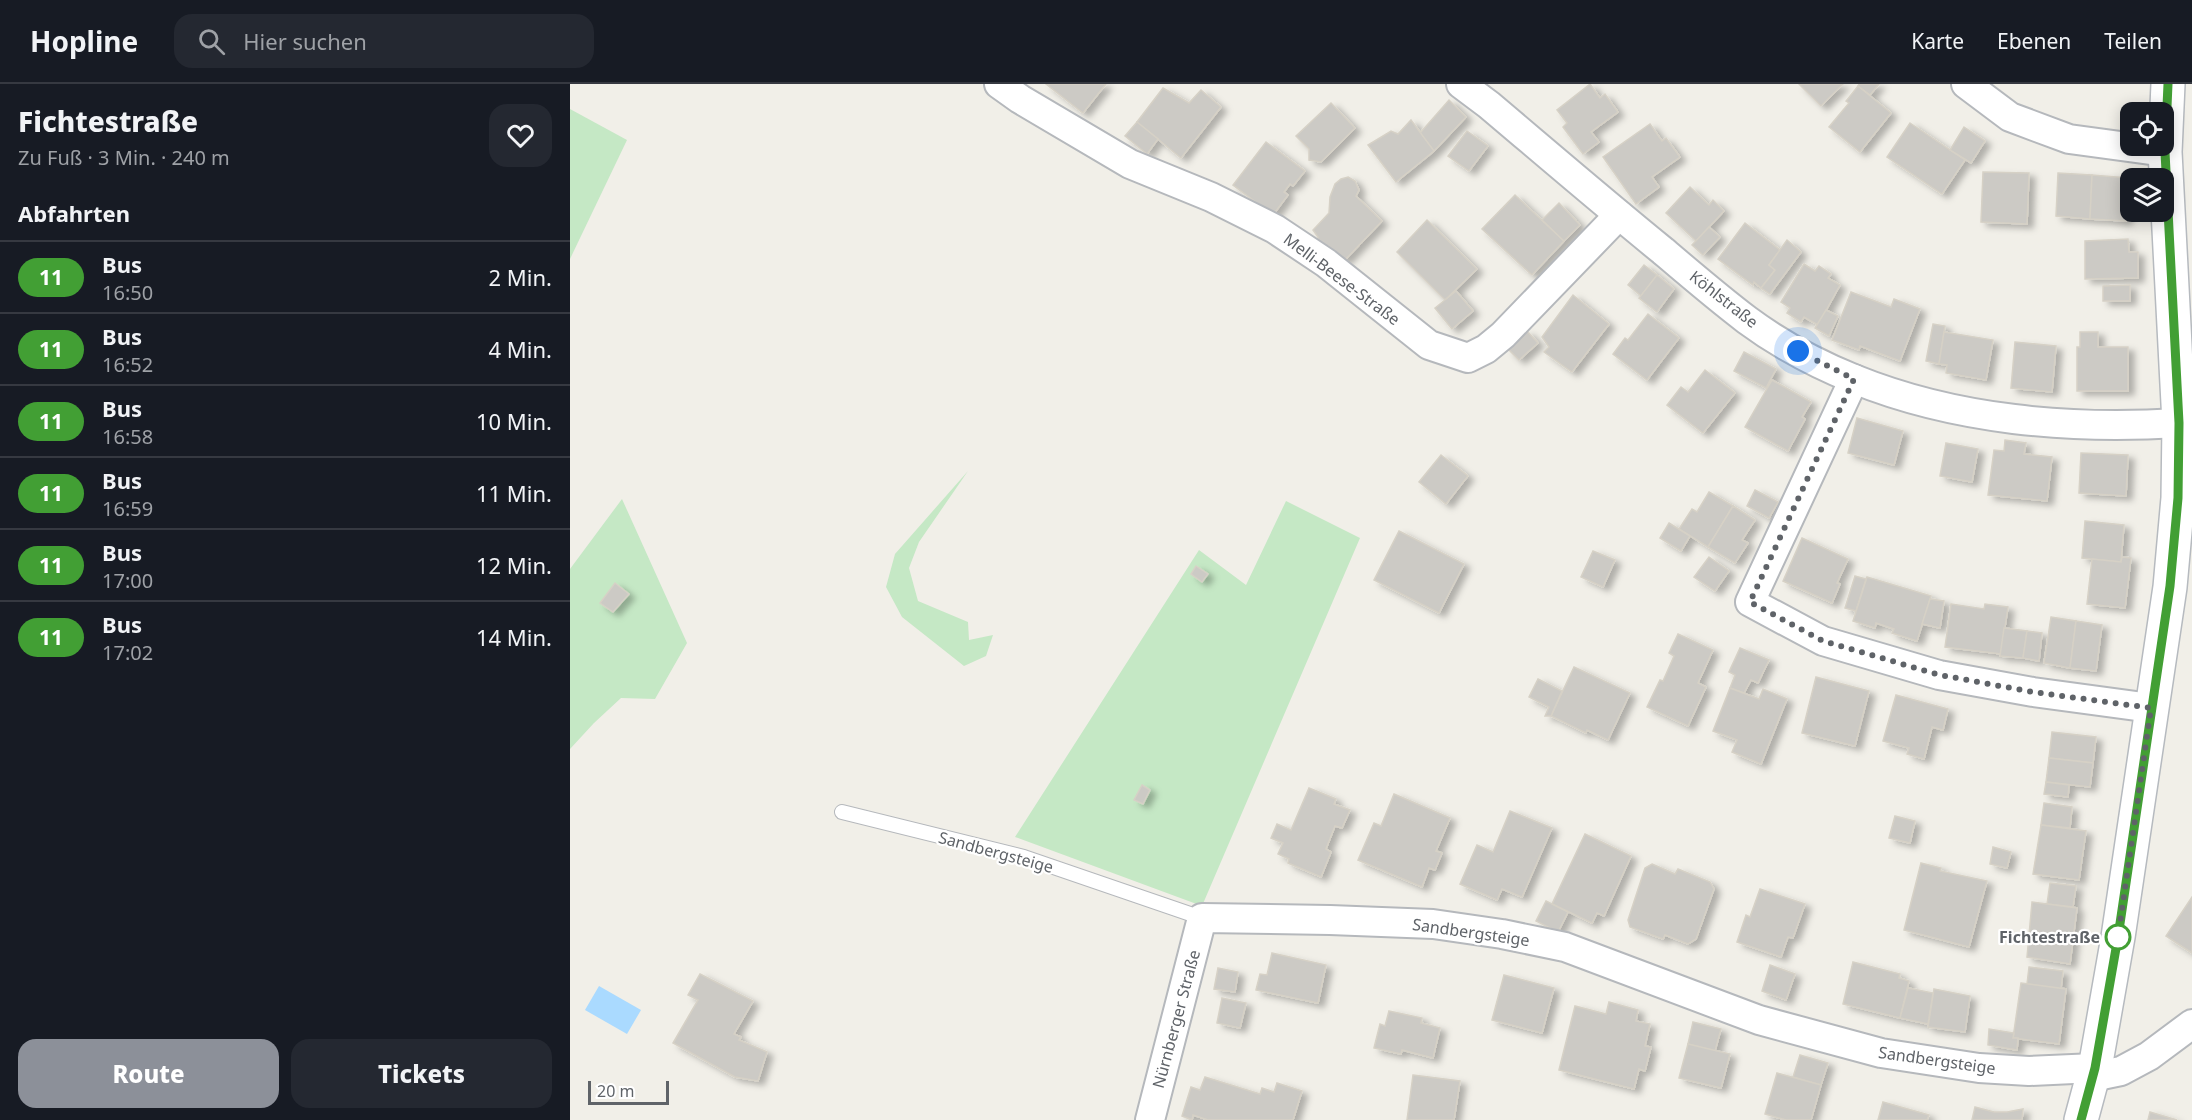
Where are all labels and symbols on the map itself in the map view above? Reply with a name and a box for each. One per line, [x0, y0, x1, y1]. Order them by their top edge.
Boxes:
street label: Melli-Beese-Straße [1279, 228, 1405, 330]
street label: Köhlstraße [1685, 265, 1763, 333]
your location [1783, 336, 1813, 366]
street label: Sandbergsteige [936, 826, 1056, 878]
street label: Sandbergsteige [1411, 913, 1531, 951]
marker: Fichtestraße [2105, 924, 2131, 950]
place label: Fichtestraße [1999, 926, 2100, 948]
street label: Nürnberger Straße [1147, 947, 1205, 1091]
street label: Sandbergsteige [1877, 1041, 1997, 1079]
scale bar [588, 1078, 669, 1106]

